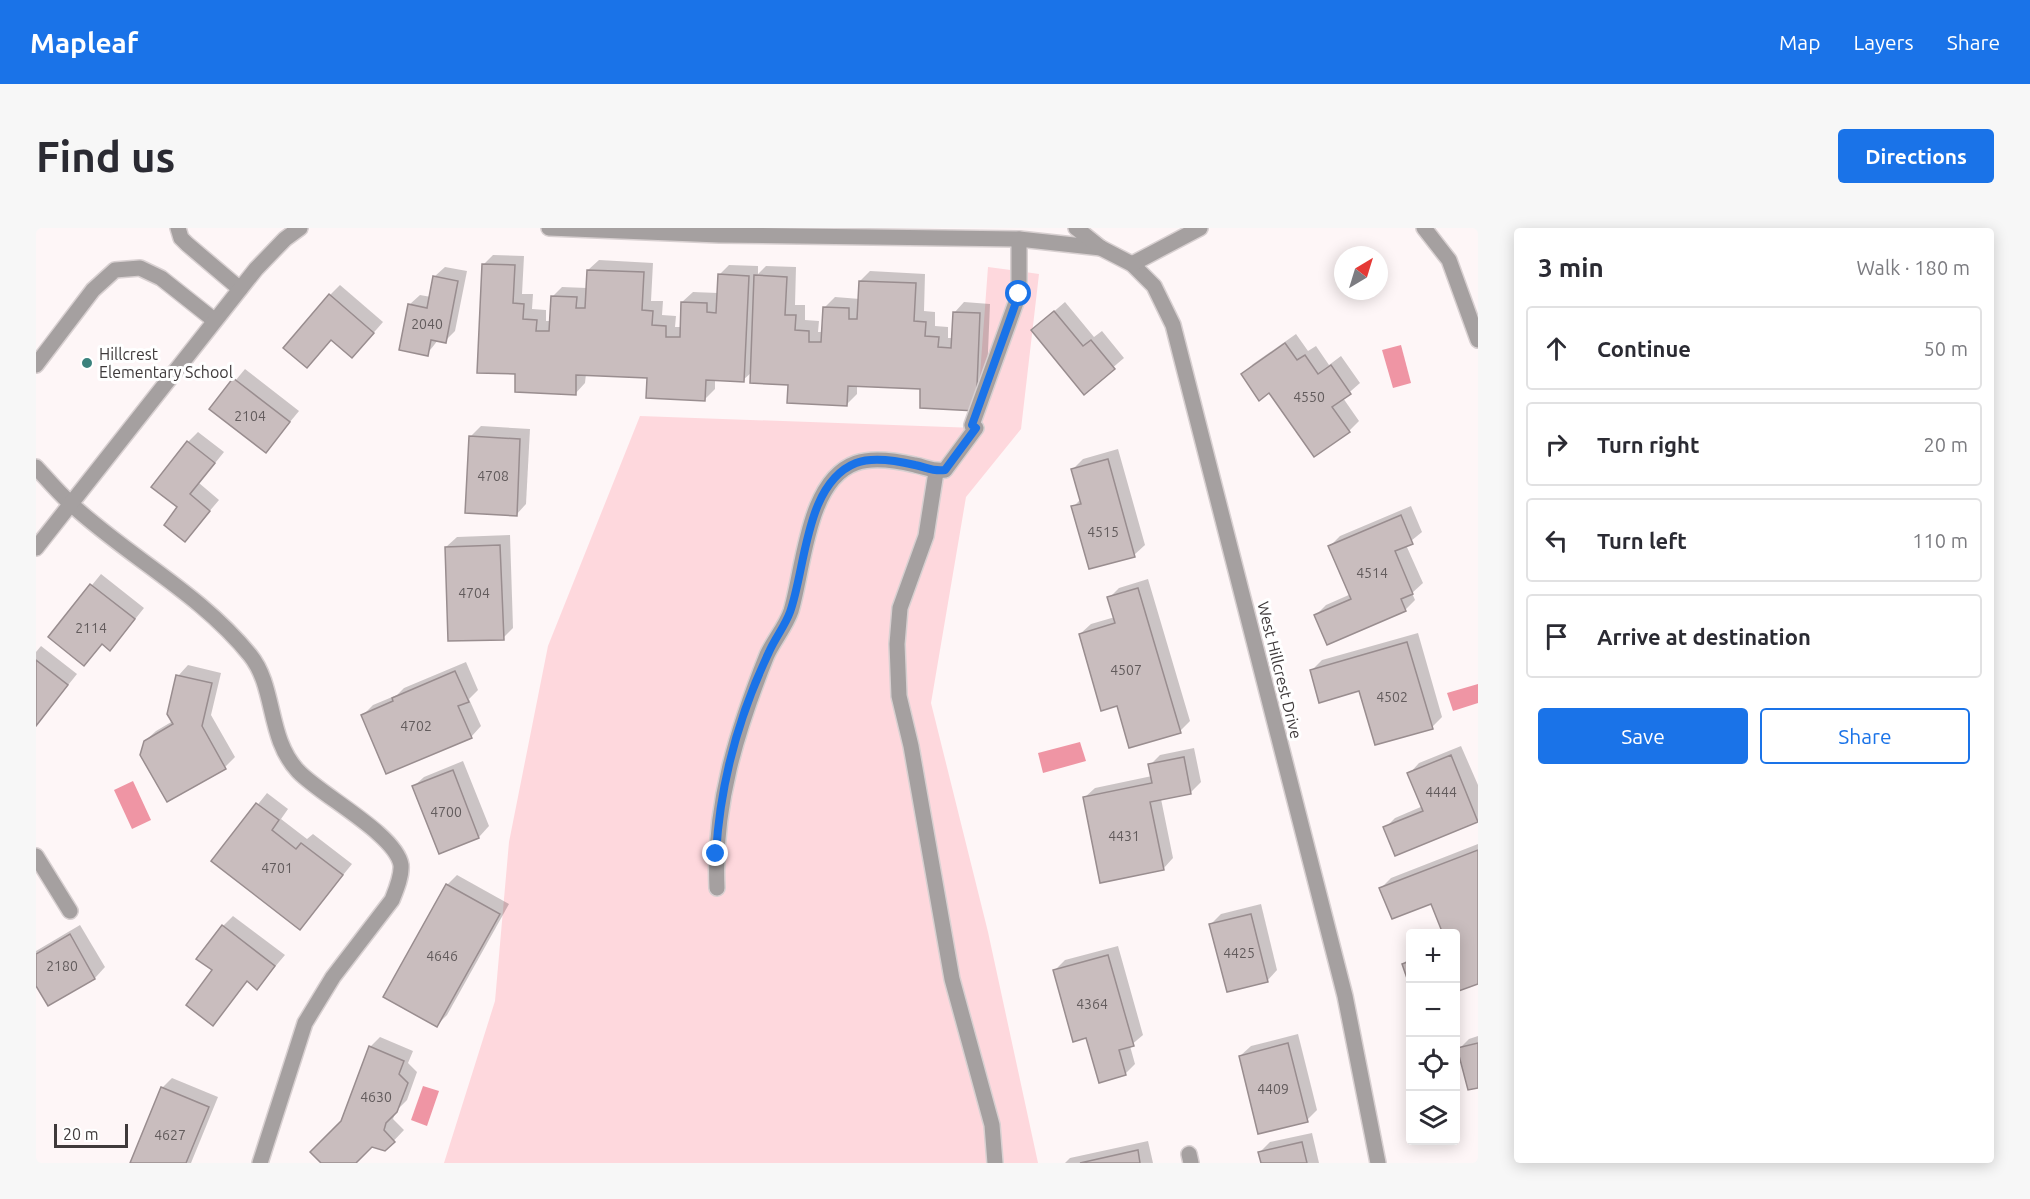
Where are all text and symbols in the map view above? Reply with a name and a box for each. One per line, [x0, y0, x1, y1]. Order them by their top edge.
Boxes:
text: Mapleaf [30, 27, 138, 58]
text: Map [1779, 30, 1820, 54]
text: Layers [1853, 30, 1914, 54]
text: Share [1947, 30, 2000, 54]
button: Directions [1838, 129, 1994, 183]
text: Find us [36, 133, 175, 180]
north arrow [1334, 246, 1388, 300]
text: 3 min [1538, 253, 1604, 282]
text: Walk · 180 m [1857, 256, 1970, 279]
route start [1005, 280, 1031, 306]
house number: 2040 [411, 316, 443, 332]
icon: ahead [1540, 332, 1573, 365]
text: Continue [1597, 336, 1691, 361]
text: 50 m [1924, 337, 1968, 360]
place label: Hillcrest Elementary School [99, 345, 233, 381]
marker: Hillcrest Elementary School [80, 356, 94, 370]
house number: 4550 [1293, 389, 1325, 405]
house number: 2104 [234, 408, 266, 424]
icon: right [1540, 428, 1573, 461]
text: Turn right [1597, 432, 1699, 457]
text: 20 m [1924, 433, 1968, 456]
house number: 4708 [477, 468, 509, 484]
house number: 4515 [1087, 524, 1119, 540]
icon: left [1540, 524, 1573, 557]
text: Turn left [1597, 528, 1687, 553]
text: 110 m [1912, 529, 1968, 552]
house number: 4514 [1356, 565, 1388, 581]
house number: 4704 [458, 585, 490, 601]
street label: West Hillcrest Drive [1254, 600, 1306, 740]
house number: 2114 [75, 620, 107, 636]
icon: arrive [1540, 620, 1573, 653]
text: Arrive at destination [1597, 624, 1811, 649]
house number: 4507 [1110, 662, 1142, 678]
house number: 4502 [1376, 689, 1408, 705]
button: Save [1538, 708, 1748, 764]
button: Share [1760, 708, 1970, 764]
house number: 4702 [400, 718, 432, 734]
house number: 4444 [1425, 784, 1457, 800]
house number: 4700 [430, 804, 462, 820]
house number: 4431 [1108, 828, 1140, 844]
route end [702, 840, 728, 866]
house number: 4701 [261, 860, 293, 876]
map controls [1406, 929, 1460, 1145]
button: + [1406, 929, 1460, 983]
house number: 4425 [1223, 945, 1255, 961]
house number: 4646 [426, 948, 458, 964]
house number: 2180 [46, 958, 78, 974]
button: − [1406, 983, 1460, 1037]
house number: 4364 [1076, 996, 1108, 1012]
button: locate [1406, 1037, 1460, 1091]
house number: 4409 [1257, 1081, 1289, 1097]
house number: 4630 [360, 1089, 392, 1105]
button: layers [1406, 1091, 1460, 1145]
scale bar [54, 1121, 128, 1148]
text: 20 m [63, 1125, 99, 1143]
house number: 4627 [154, 1127, 186, 1143]

